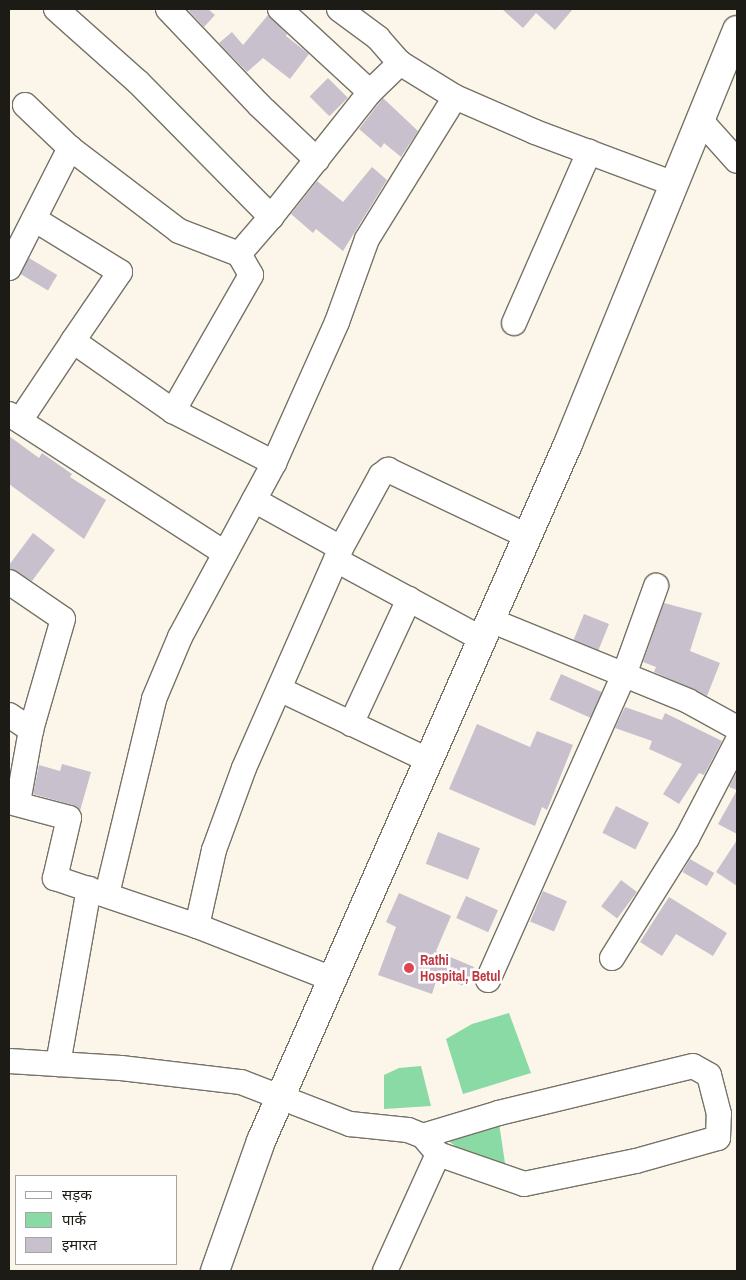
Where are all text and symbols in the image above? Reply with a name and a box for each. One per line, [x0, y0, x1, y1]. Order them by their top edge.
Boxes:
place label: Rathi Hospital, Betul [420, 952, 500, 984]
marker: Rathi Hospital, Betul [402, 961, 416, 975]
legend [15, 1175, 178, 1265]
text: सड़क [62, 1184, 92, 1205]
text: पार्क [62, 1209, 86, 1230]
text: इमारत [62, 1234, 97, 1255]

